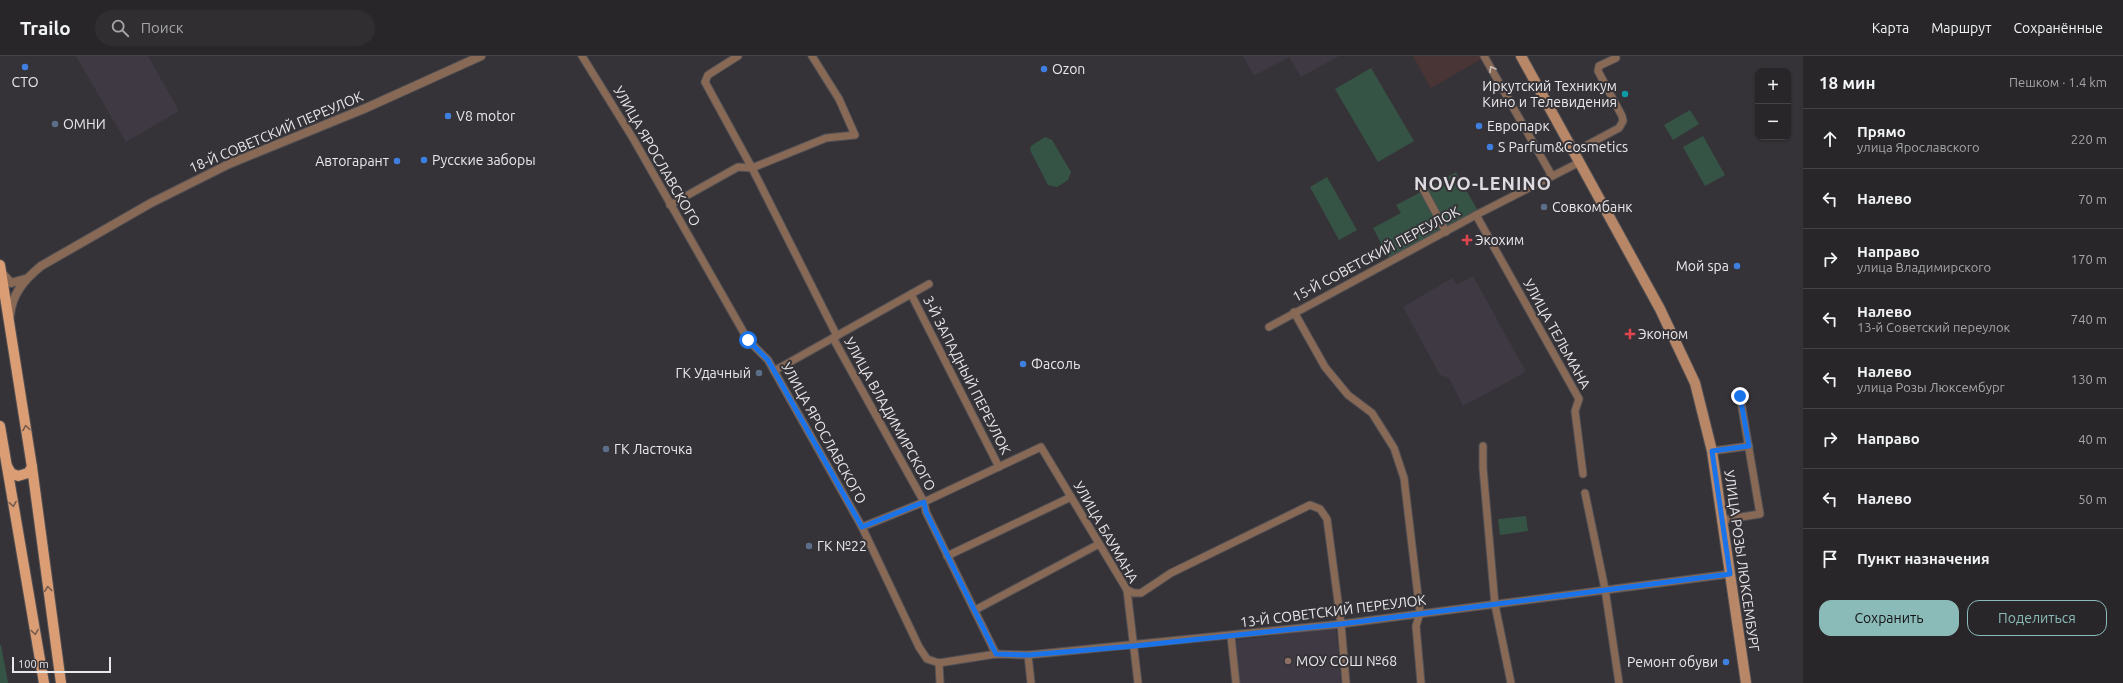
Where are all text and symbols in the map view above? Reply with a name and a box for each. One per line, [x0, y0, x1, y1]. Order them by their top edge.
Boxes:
search box [95, 10, 375, 46]
text: Trailo [20, 17, 71, 39]
icon: search [109, 17, 131, 39]
text: Поиск [141, 19, 183, 36]
text: Карта [1872, 20, 1909, 36]
text: Маршрут [1931, 20, 1992, 36]
text: Сохранённые [2014, 20, 2103, 36]
place label: Ozon [1052, 61, 1085, 77]
marker: СТО [20, 62, 30, 72]
marker: Ozon [1039, 64, 1049, 74]
one-way arrow [1489, 66, 1496, 73]
map controls [1755, 68, 1791, 140]
button: + [1755, 68, 1791, 104]
text: 18 мин [1819, 73, 1875, 92]
place label: СТО [11, 74, 39, 90]
text: Пешком · 1.4 km [2009, 75, 2107, 89]
place label: Иркутский Техникум Кино и Телевидения [1482, 78, 1617, 110]
street label: УЛИЦА ЯРОСЛАВСКОГО [610, 83, 704, 229]
street label: 18-Й СОВЕТСКИЙ ПЕРЕУЛОК [186, 87, 366, 176]
marker: Иркутский Техникум Кино и Телевидения [1620, 89, 1630, 99]
button: − [1755, 104, 1791, 140]
place label: V8 motor [456, 108, 516, 124]
marker: V8 motor [443, 111, 453, 121]
place label: ОМНИ [63, 116, 106, 132]
place label: Европарк [1487, 118, 1550, 134]
marker: ОМНИ [50, 119, 60, 129]
marker: Европарк [1474, 121, 1484, 131]
text: Прямо [1857, 123, 1906, 140]
icon: ahead [1819, 128, 1841, 150]
text: 220 m [2071, 132, 2107, 146]
place label: S Parfum&Cosmetics [1498, 139, 1628, 155]
text: улица Ярославского [1857, 140, 1980, 154]
marker: S Parfum&Cosmetics [1485, 142, 1495, 152]
place label: Русские заборы [432, 152, 536, 168]
place label: Автогарант [315, 153, 389, 169]
marker: Русские заборы [419, 155, 429, 165]
marker: Автогарант [392, 156, 402, 166]
district label: NOVO-LENINO [1414, 173, 1552, 193]
icon: left [1819, 188, 1841, 210]
text: Налево [1857, 190, 1912, 207]
text: 70 m [2078, 192, 2107, 206]
place label: Совкомбанк [1552, 199, 1633, 215]
street label: 15-Й СОВЕТСКИЙ ПЕРЕУЛОК [1289, 202, 1463, 305]
marker: Совкомбанк [1539, 202, 1549, 212]
place label: Экохим [1475, 232, 1524, 248]
marker: Экохим [1462, 235, 1472, 245]
text: Направо [1857, 243, 1920, 260]
icon: right [1819, 248, 1841, 270]
text: 170 m [2071, 252, 2107, 266]
place label: Мой spa [1676, 258, 1729, 274]
text: улица Владимирского [1857, 260, 1991, 274]
marker: Мой spa [1732, 261, 1742, 271]
street label: УЛИЦА ТЕЛЬМАНА [1520, 276, 1594, 392]
street label: 3-Й ЗАПАДНЫЙ ПЕРЕУЛОК [920, 293, 1015, 457]
text: Налево [1857, 303, 1912, 320]
icon: left [1819, 308, 1841, 330]
text: 740 m [2071, 312, 2107, 326]
text: 13-й Советский переулок [1857, 320, 2010, 334]
place label: Эконом [1638, 326, 1688, 342]
marker: Эконом [1625, 329, 1635, 339]
route start [739, 331, 757, 349]
street label: УЛИЦА ВЛАДИМИРСКОГО [841, 335, 939, 494]
place label: Фасоль [1031, 356, 1080, 372]
marker: Фасоль [1018, 359, 1028, 369]
street label: УЛИЦА ЯРОСЛАВСКОГО [778, 360, 870, 507]
text: Налево [1857, 363, 1912, 380]
place label: ГК Удачный [676, 365, 751, 381]
marker: ГК Удачный [754, 368, 764, 378]
icon: left [1819, 368, 1841, 390]
text: 130 m [2071, 372, 2107, 386]
text: улица Розы Люксембург [1857, 380, 2005, 394]
route end [1731, 387, 1749, 405]
one-way arrow [22, 425, 31, 431]
icon: right [1819, 428, 1841, 450]
text: Направо [1857, 430, 1920, 447]
text: 40 m [2078, 432, 2107, 446]
place label: ГК Ласточка [614, 441, 692, 457]
marker: ГК Ласточка [601, 444, 611, 454]
street label: УЛИЦА РОЗЫ ЛЮКСЕМБУРГ [1721, 469, 1763, 653]
street label: УЛИЦА БАУМАНА [1070, 478, 1142, 586]
icon: left [1819, 488, 1841, 510]
text: Налево [1857, 490, 1912, 507]
text: 50 m [2078, 492, 2107, 506]
one-way arrow [8, 501, 17, 508]
place label: ГК №22 [817, 538, 867, 554]
marker: ГК №22 [804, 541, 814, 551]
icon: arrive [1819, 548, 1841, 570]
text: Пункт назначения [1857, 550, 1990, 567]
one-way arrow [44, 586, 53, 592]
street label: 13-Й СОВЕТСКИЙ ПЕРЕУЛОК [1239, 591, 1427, 630]
button: Сохранить [1819, 600, 1959, 636]
button: Поделиться [1967, 600, 2107, 636]
one-way arrow [31, 629, 39, 636]
place label: МОУ СОШ №68 [1296, 653, 1397, 669]
place label: Ремонт обуви [1627, 654, 1718, 670]
scale bar [12, 655, 111, 674]
marker: МОУ СОШ №68 [1283, 656, 1293, 666]
marker: Ремонт обуви [1721, 657, 1731, 667]
text: 100 m [18, 658, 49, 670]

